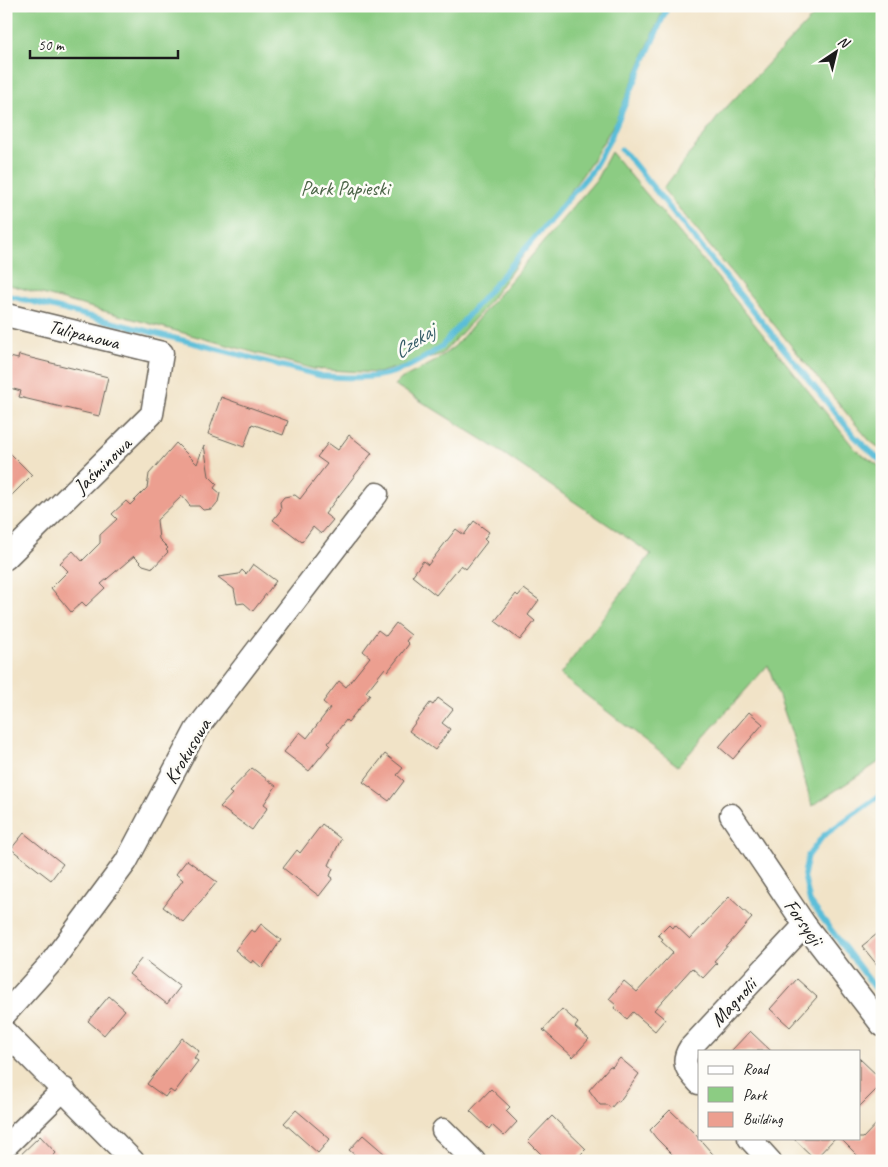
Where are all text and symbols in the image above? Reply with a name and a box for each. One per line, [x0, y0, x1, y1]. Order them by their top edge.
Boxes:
scale bar [30, 28, 178, 60]
north arrow [810, 28, 860, 78]
text: N [835, 32, 854, 53]
text: 50 m [38, 36, 65, 55]
park label: Park Papieski [301, 176, 391, 201]
street label: Tulipanowa [46, 314, 124, 356]
water label: Czekaj [388, 315, 444, 364]
street label: Jaśminowa [67, 430, 138, 500]
street label: Krokusowa [158, 713, 217, 789]
street label: Forsycji [778, 894, 830, 952]
street label: Magnolii [705, 971, 764, 1032]
legend [698, 1050, 860, 1140]
text: Road [743, 1060, 770, 1079]
text: Park [743, 1086, 768, 1105]
text: Building [743, 1110, 783, 1129]

